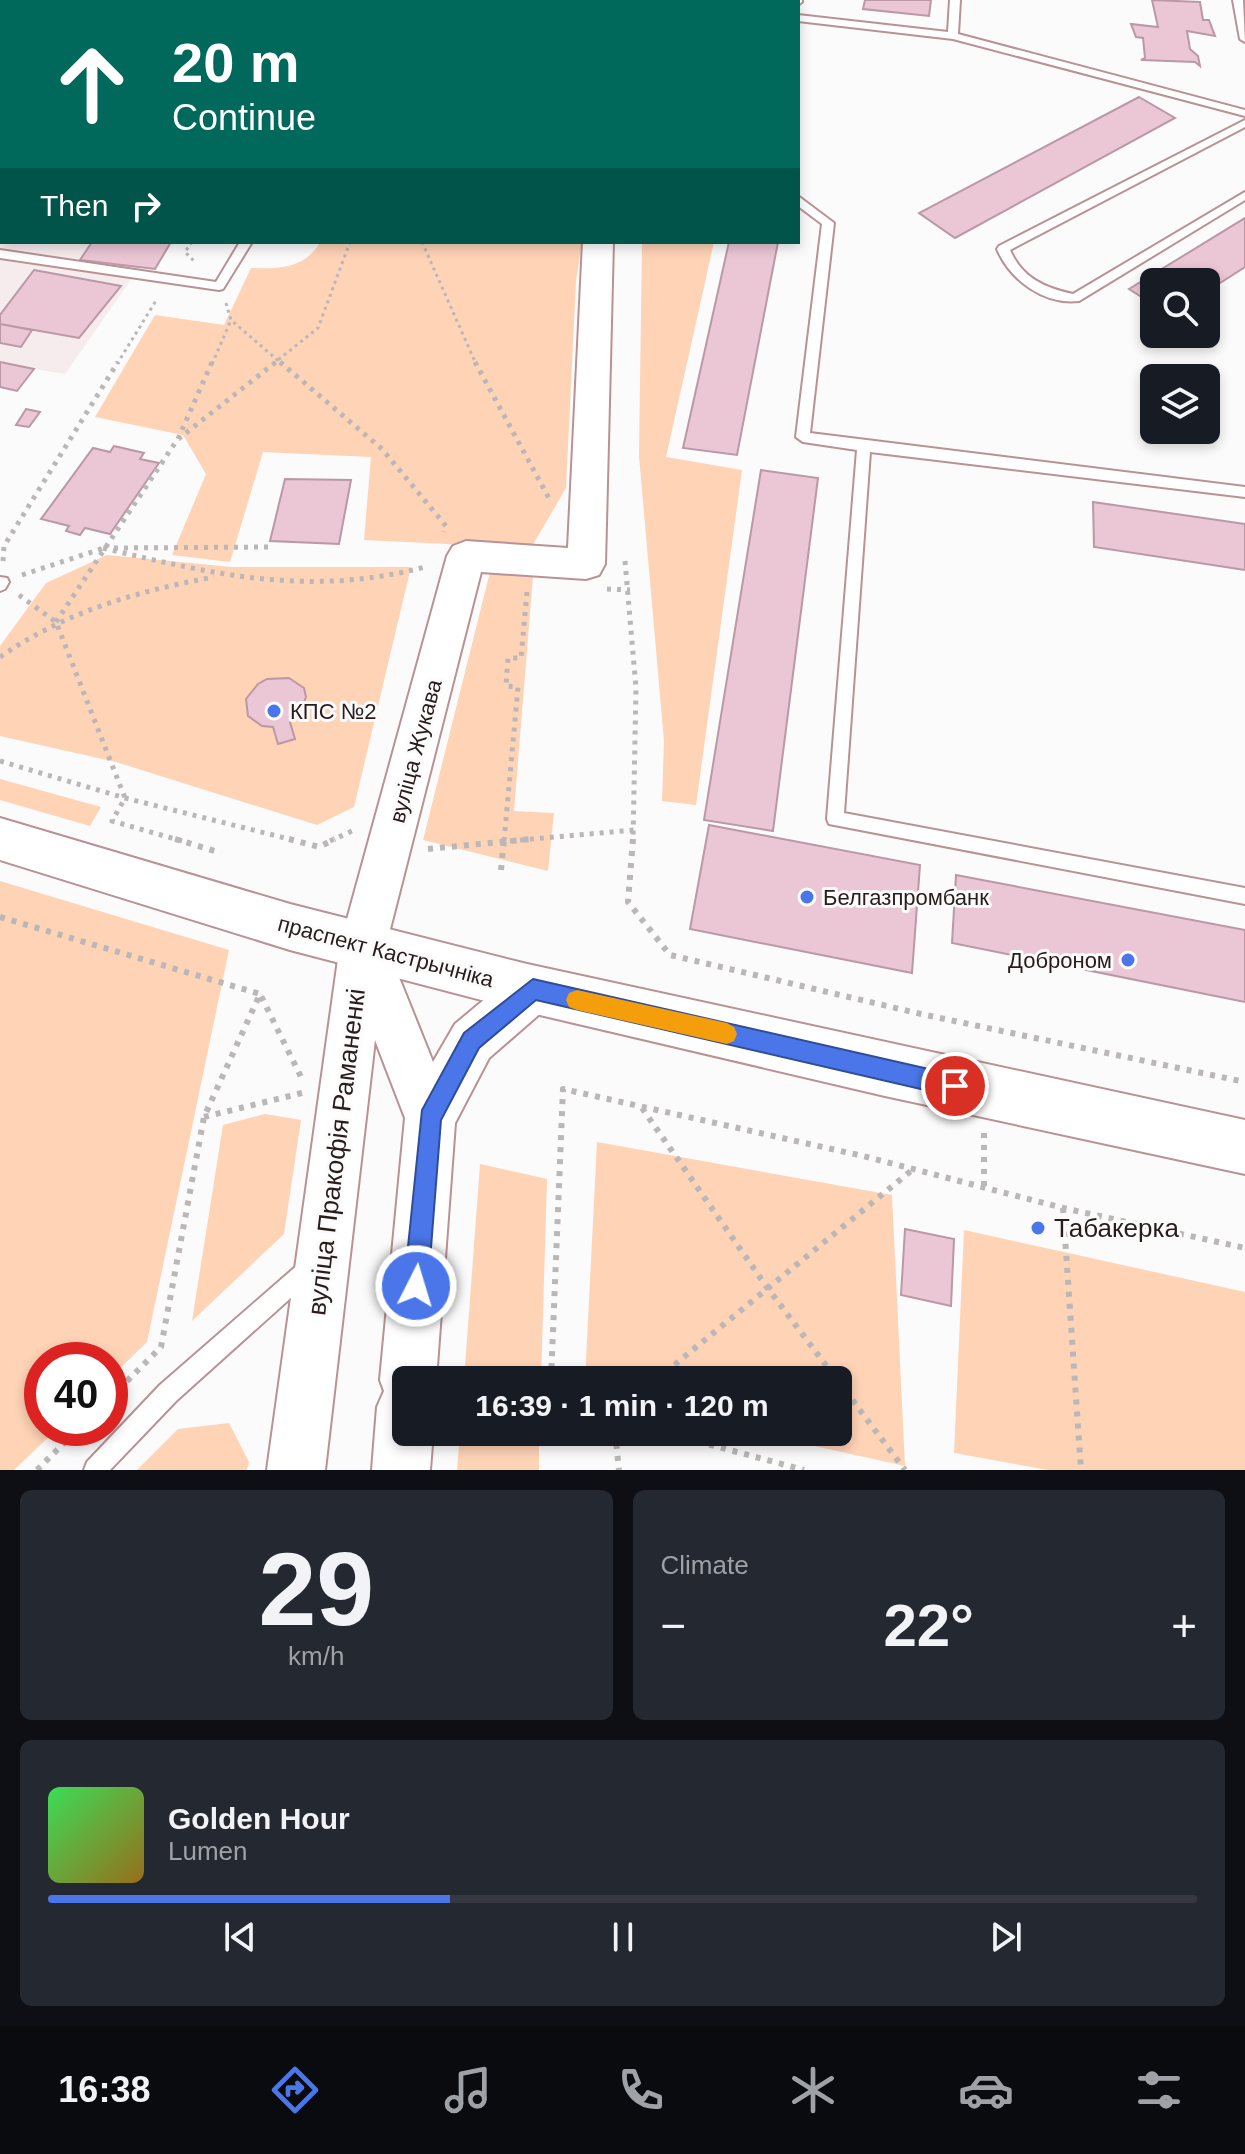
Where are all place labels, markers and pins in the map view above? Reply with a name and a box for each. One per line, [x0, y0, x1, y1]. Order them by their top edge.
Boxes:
place label: КПС №2 [290, 699, 376, 724]
marker: КПС №2 [265, 702, 283, 720]
place label: Белгазпромбанк [823, 885, 989, 910]
marker: Белгазпромбанк [798, 888, 816, 906]
place label: Доброном [1008, 948, 1112, 973]
marker: Доброном [1119, 951, 1137, 969]
pin [921, 1052, 989, 1120]
place label: Табакерка [1054, 1213, 1179, 1243]
marker: Табакерка [1029, 1219, 1047, 1237]

